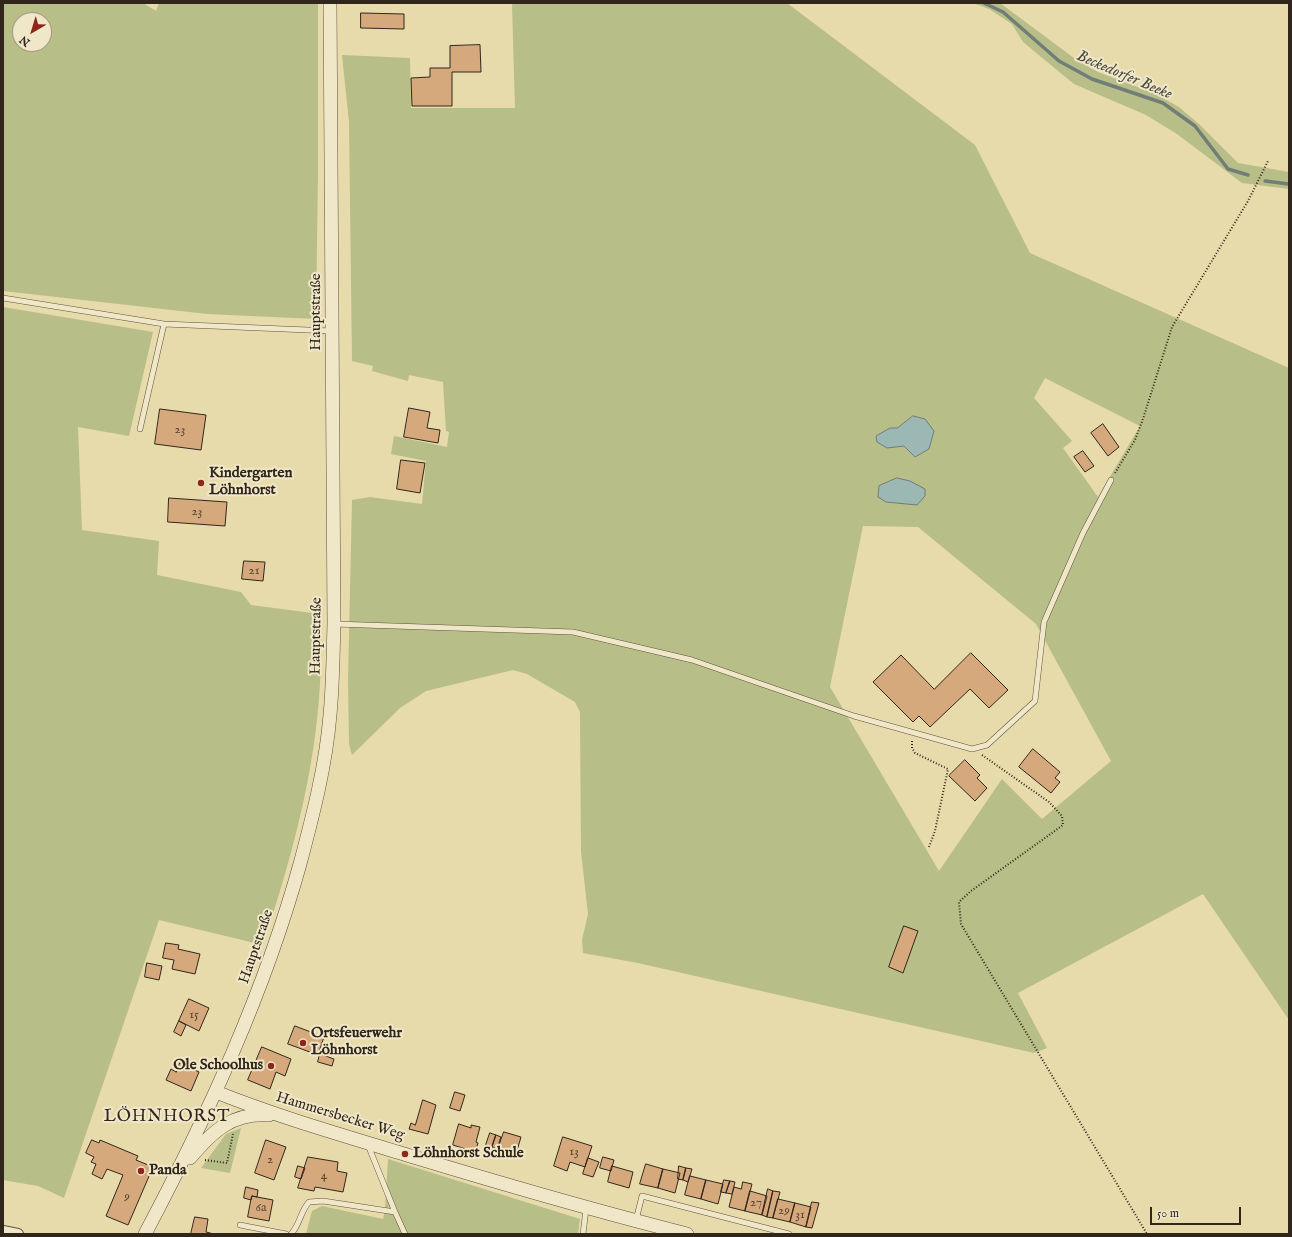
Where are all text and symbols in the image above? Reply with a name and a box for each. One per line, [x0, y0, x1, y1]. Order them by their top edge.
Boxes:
north arrow [12, 12, 52, 52]
text: N [17, 32, 33, 49]
water label: Beckedorfer Beeke [1073, 47, 1175, 105]
street label: Hauptstraße [308, 273, 326, 351]
house number: 23 [175, 422, 185, 438]
place label: Kindergarten Löhnhorst [209, 465, 292, 500]
marker: Kindergarten Löhnhorst [196, 478, 206, 488]
house number: 23 [192, 504, 202, 520]
house number: 21 [249, 563, 259, 579]
street label: Hauptstraße [307, 597, 327, 675]
street label: Hauptstraße [236, 907, 278, 987]
house number: 15 [189, 1007, 199, 1023]
place label: Ortsfeuerwehr Löhnhorst [311, 1025, 402, 1060]
marker: Ortsfeuerwehr Löhnhorst [298, 1038, 308, 1048]
place label: Ole Schoolhus [173, 1057, 263, 1075]
marker: Ole Schoolhus [266, 1061, 276, 1071]
street label: Hammersbecker Weg [273, 1089, 407, 1145]
district label: LÖHNHORST [104, 1108, 230, 1128]
house number: 13 [569, 1144, 579, 1160]
place label: Löhnhorst Schule [413, 1145, 524, 1163]
marker: Löhnhorst Schule [400, 1149, 410, 1159]
house number: 2 [267, 1152, 273, 1168]
place label: Panda [149, 1162, 187, 1180]
marker: Panda [136, 1166, 146, 1176]
house number: 4 [321, 1168, 327, 1184]
house number: 9 [124, 1189, 130, 1205]
house number: 27 [750, 1195, 762, 1211]
scale bar [1152, 1199, 1243, 1225]
house number: 6a [255, 1200, 267, 1216]
house number: 29 [778, 1203, 790, 1219]
text: 50 m [1157, 1206, 1179, 1221]
house number: 31 [795, 1207, 805, 1223]

